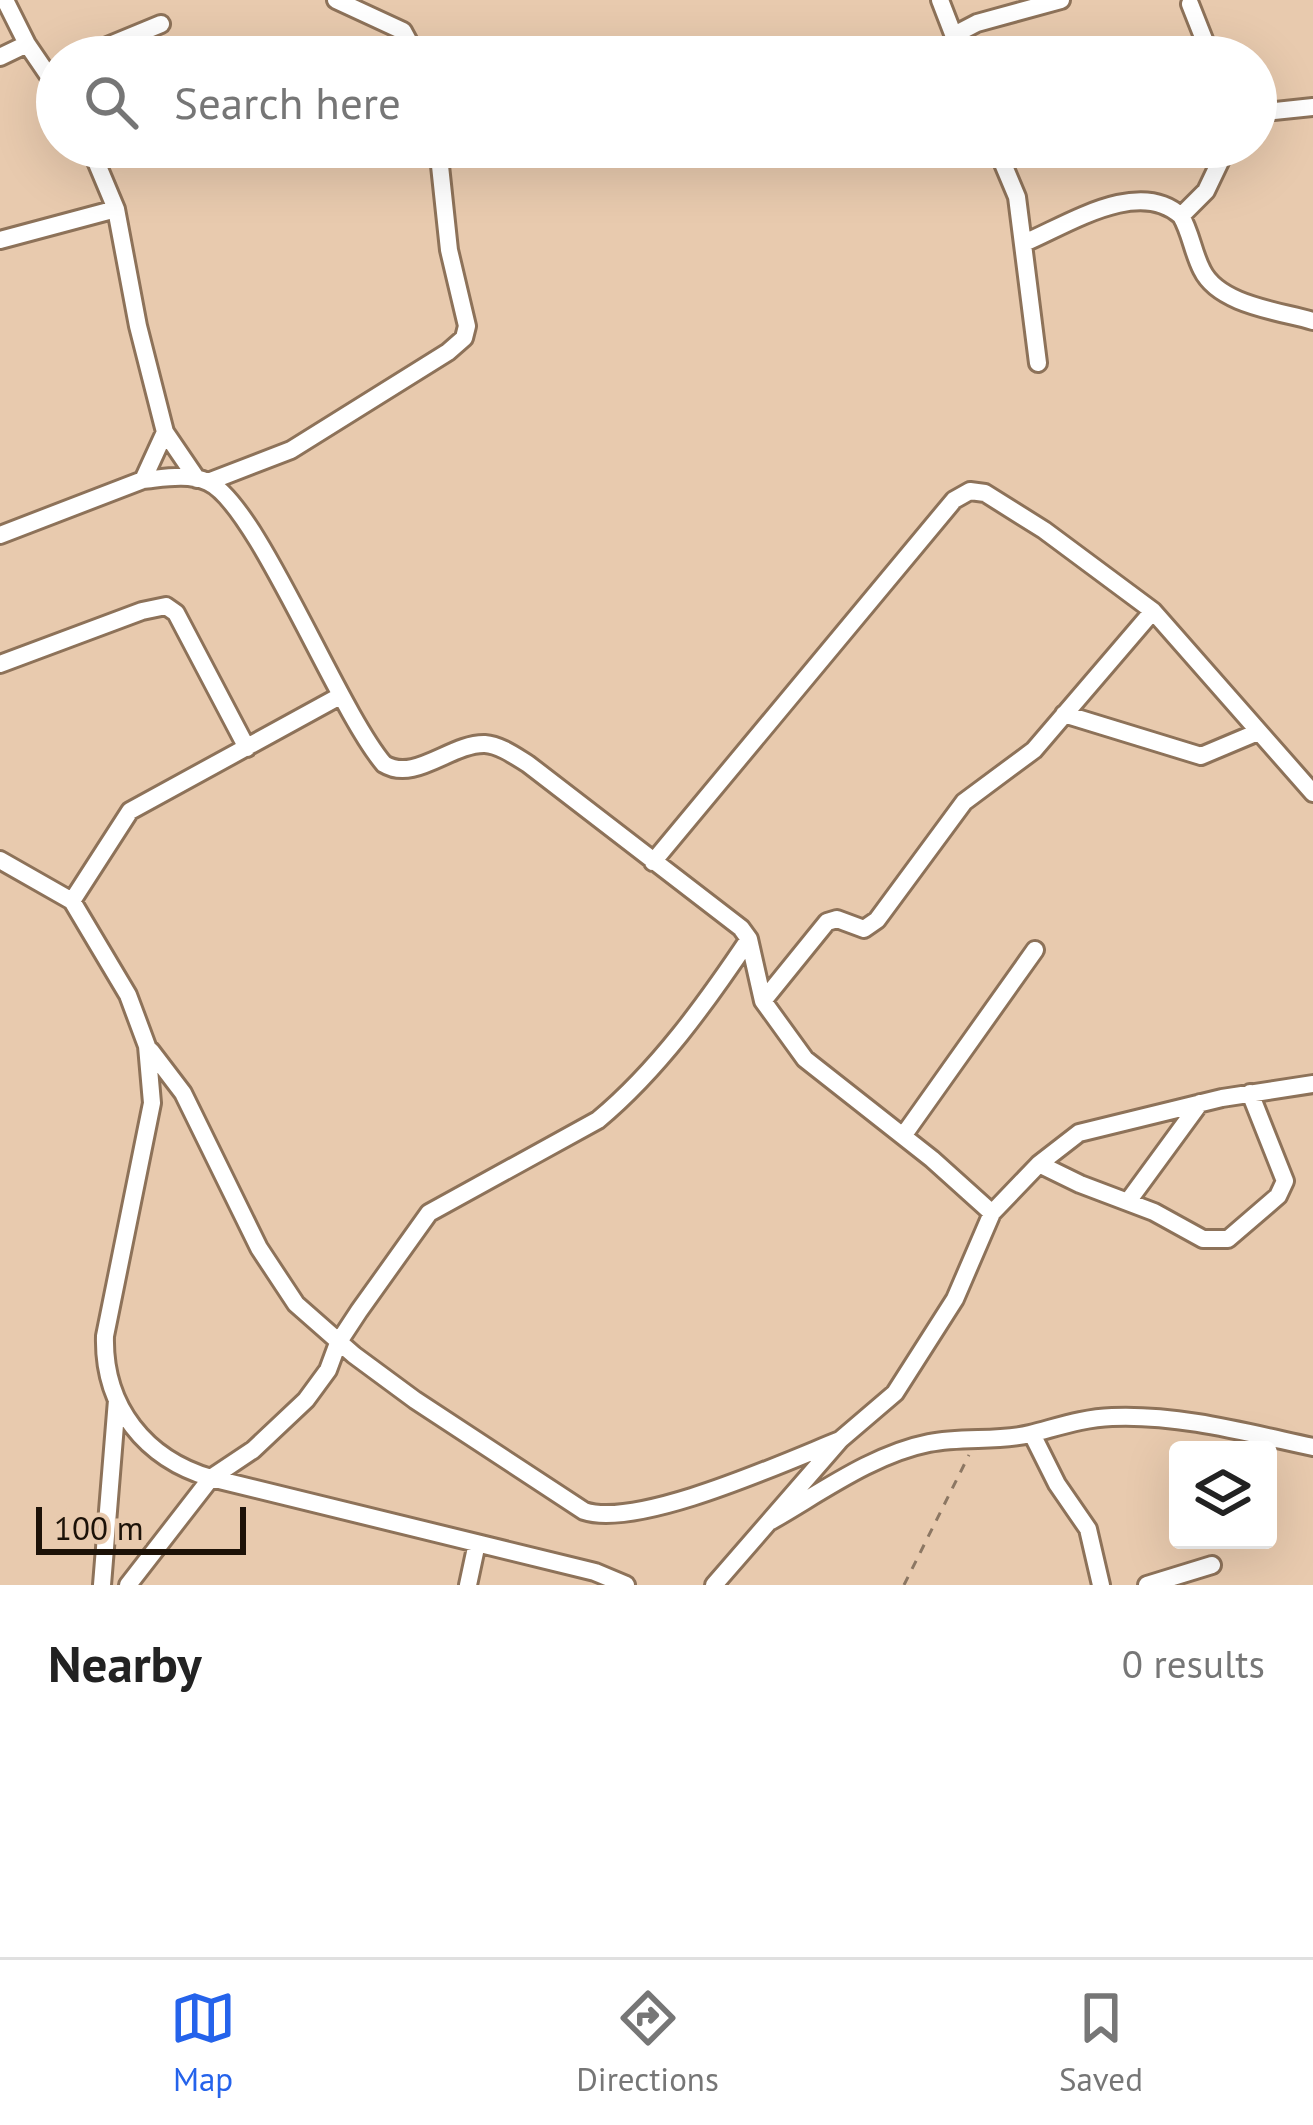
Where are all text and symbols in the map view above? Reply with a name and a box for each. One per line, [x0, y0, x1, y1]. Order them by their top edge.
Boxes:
search box [36, 36, 1277, 168]
icon: search [78, 69, 144, 135]
text: Search here [174, 73, 401, 131]
map controls [1169, 1441, 1277, 1549]
button: layers [1169, 1441, 1277, 1549]
scale bar [36, 1501, 246, 1554]
text: 100 m [54, 1506, 144, 1549]
text: Nearby [48, 1630, 202, 1696]
text: 0 results [1122, 1638, 1265, 1689]
tab: Map [170, 1985, 236, 2100]
tab: Directions [576, 1985, 719, 2100]
tab: Saved [1059, 1985, 1143, 2100]

